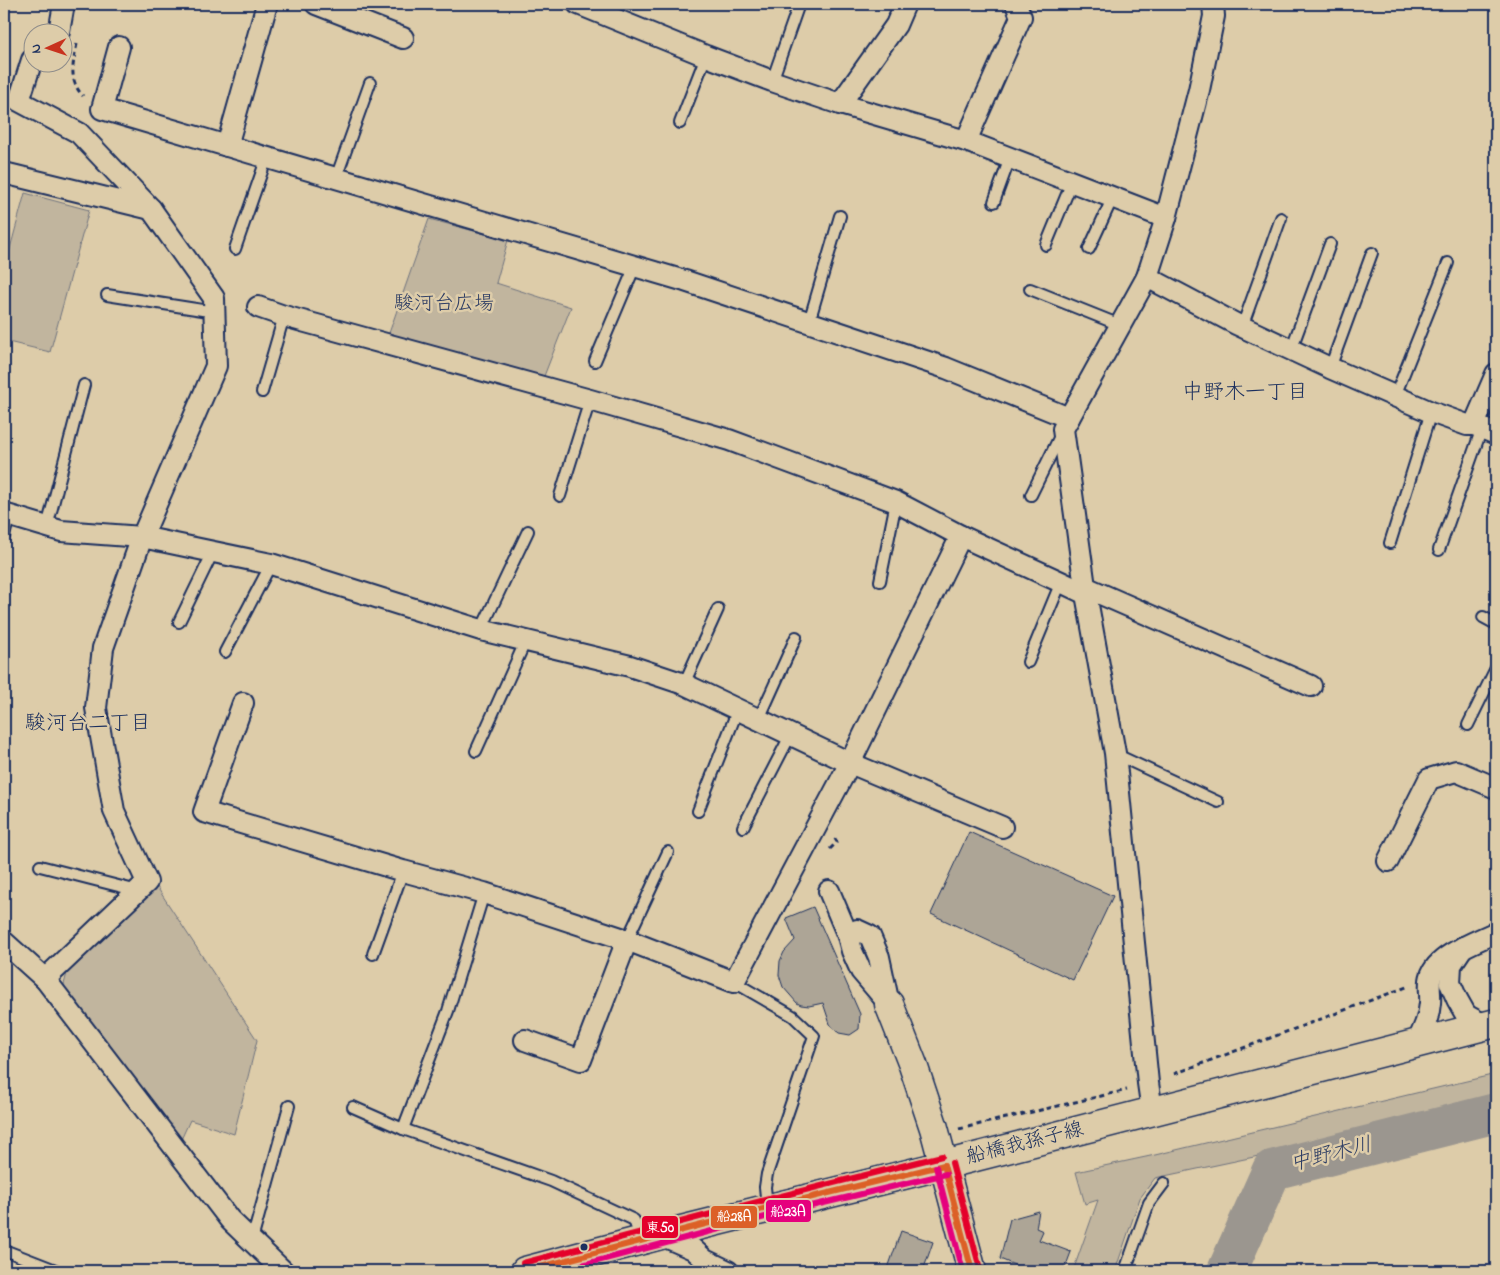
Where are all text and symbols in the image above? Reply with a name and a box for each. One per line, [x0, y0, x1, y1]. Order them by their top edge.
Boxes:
north arrow [22, 22, 72, 72]
text: N [26, 43, 47, 54]
park label: 駿河台広場 [394, 290, 494, 319]
district label: 中野木一丁目 [1182, 378, 1308, 408]
district label: 駿河台二丁目 [25, 709, 151, 739]
street label: 船橋我孫子線 [963, 1115, 1087, 1173]
water label: 中野木川 [1287, 1130, 1375, 1180]
line badge: 船23A [765, 1199, 812, 1223]
text: 船23A [770, 1202, 806, 1223]
line badge: 船28A [710, 1205, 758, 1229]
text: 船28A [717, 1207, 752, 1228]
line badge: 東50 [641, 1215, 679, 1239]
text: 東50 [646, 1218, 674, 1239]
unlabelled marker [579, 1242, 589, 1252]

